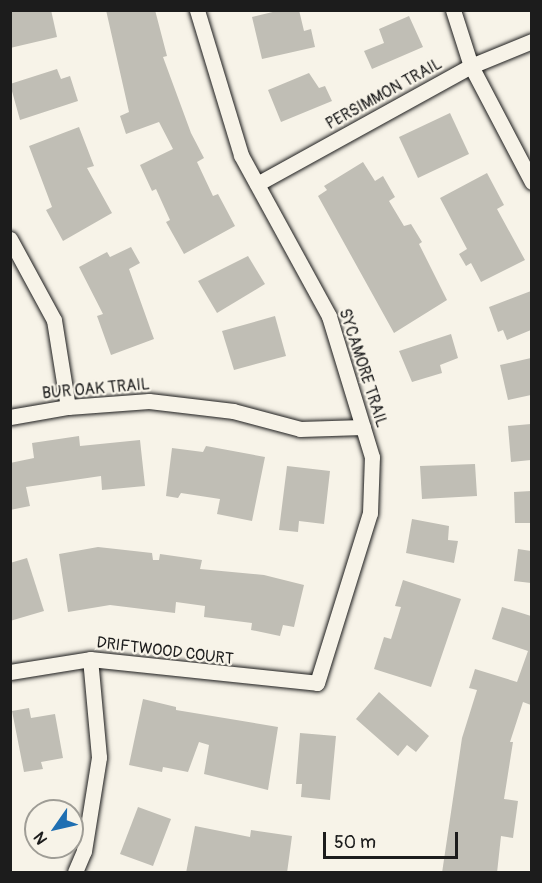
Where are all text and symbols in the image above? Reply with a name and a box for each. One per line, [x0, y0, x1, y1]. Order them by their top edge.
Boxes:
street label: PERSIMMON TRAIL [323, 54, 445, 134]
street label: SYCAMORE TRAIL [335, 306, 391, 430]
street label: BUR OAK TRAIL [41, 375, 151, 403]
street label: DRIFTWOOD COURT [95, 633, 235, 669]
north arrow [24, 799, 84, 859]
scale bar [326, 820, 461, 858]
text: N [29, 828, 52, 848]
text: 50 m [334, 831, 376, 854]

